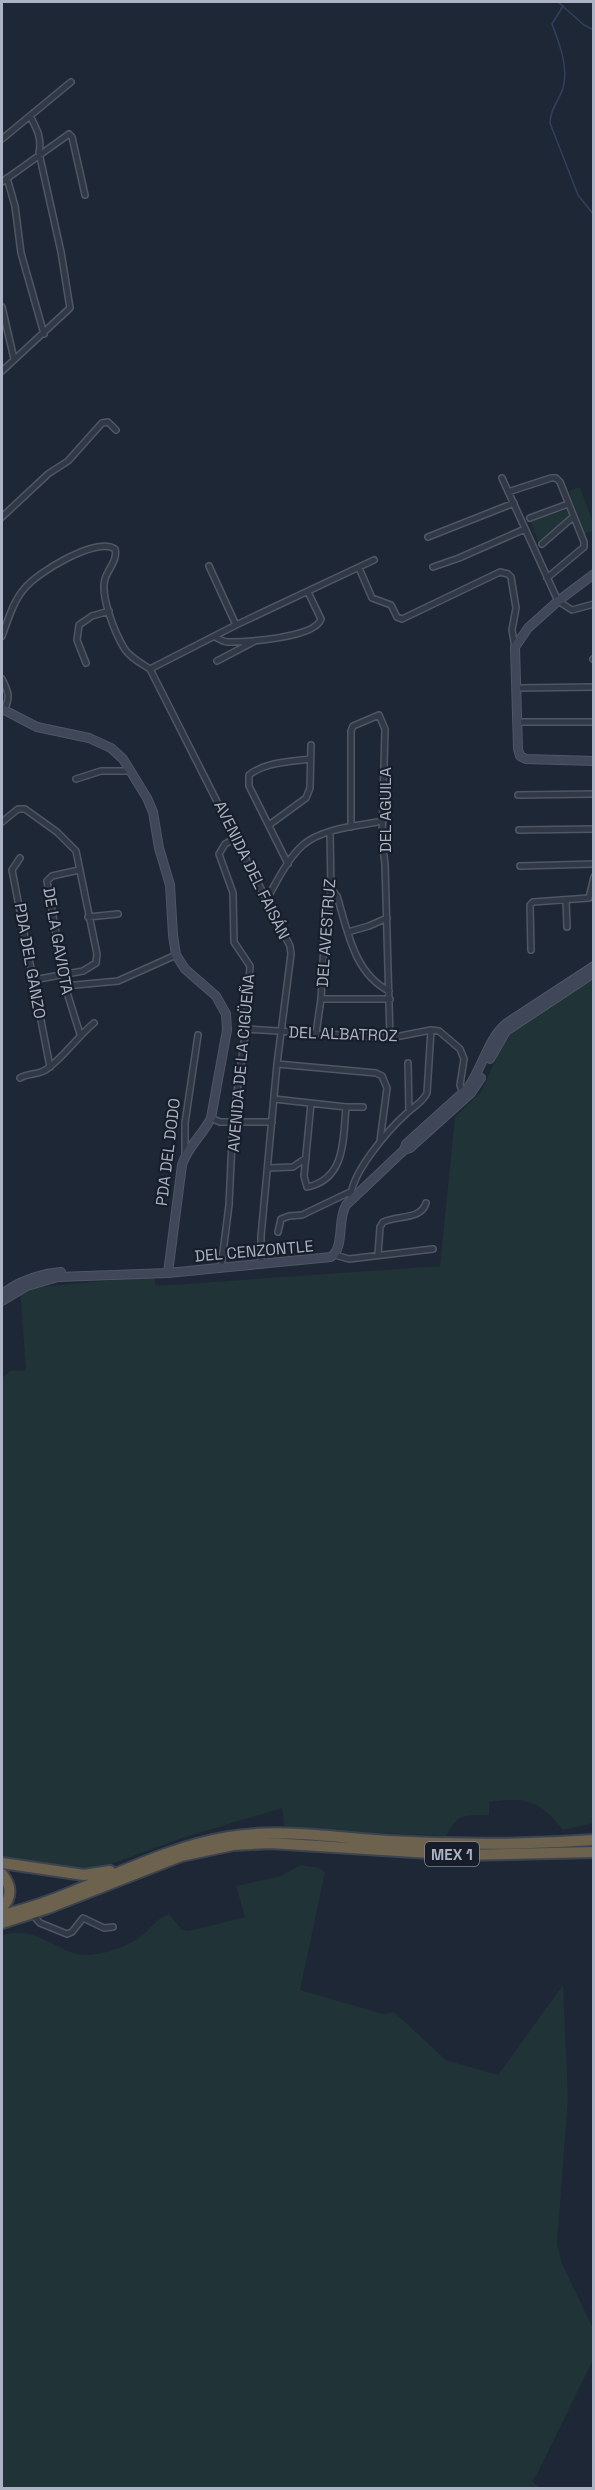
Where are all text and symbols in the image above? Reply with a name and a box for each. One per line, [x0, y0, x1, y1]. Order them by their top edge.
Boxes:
street label: DEL AGUILA [375, 767, 396, 853]
street label: AVENIDA DEL FAISÁN [209, 797, 295, 943]
street label: DEL AVESTRUZ [312, 878, 340, 988]
street label: DE LA GAVIOTA [38, 886, 78, 996]
street label: PDA DEL GANZO [10, 902, 50, 1020]
street label: AVENIDA DE LA CIGÜEÑA [223, 973, 259, 1153]
street label: DEL ALBATROZ [288, 1022, 398, 1046]
street label: PDA DEL DODO [151, 1097, 185, 1207]
street label: DEL CENZONTLE [194, 1235, 314, 1267]
road number: MEX 1 [425, 1842, 479, 1866]

